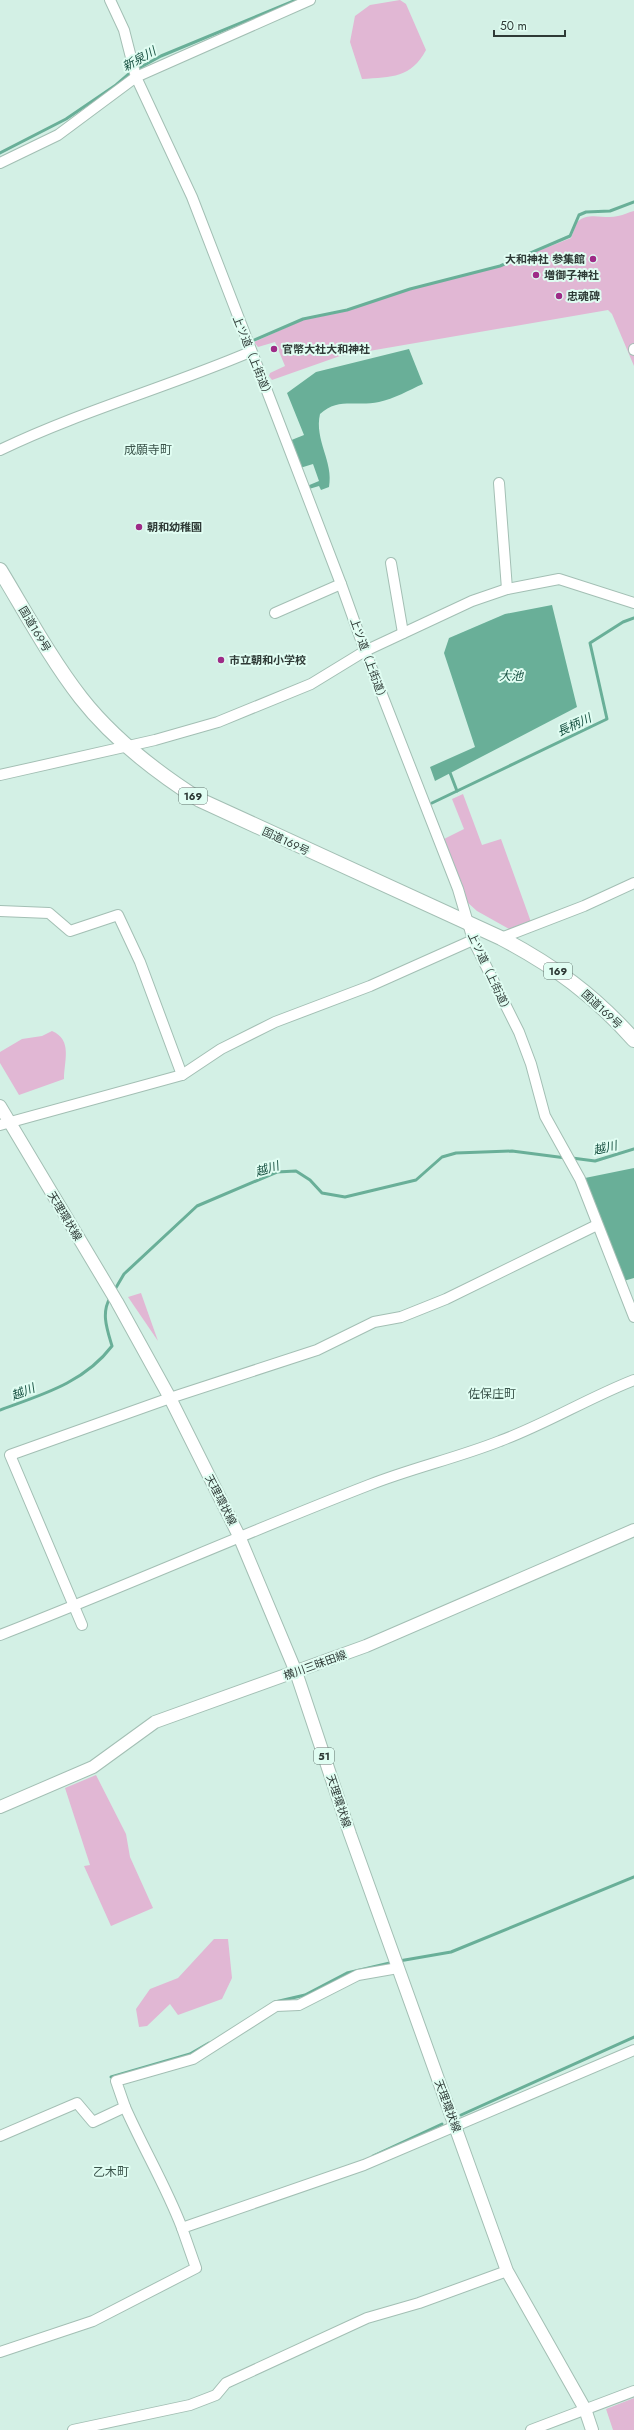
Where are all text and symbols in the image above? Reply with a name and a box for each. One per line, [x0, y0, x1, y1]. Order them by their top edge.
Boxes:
scale bar [494, 12, 565, 38]
text: 50 m [500, 17, 527, 35]
water label: 新泉川 [119, 41, 161, 76]
place label: 大和神社 参集館 [505, 251, 585, 267]
marker: 大和神社 参集館 [588, 254, 598, 264]
place label: 増御子神社 [544, 267, 599, 283]
marker: 増御子神社 [531, 270, 541, 280]
place label: 忠魂碑 [567, 288, 600, 304]
marker: 忠魂碑 [554, 291, 564, 301]
street label: 上ツ道（上街道） [229, 313, 277, 401]
place label: 官幣大社大和神社 [282, 341, 370, 357]
marker: 官幣大社大和神社 [269, 344, 279, 354]
district label: 成願寺町 [124, 441, 172, 459]
place label: 朝和幼稚園 [147, 519, 202, 535]
marker: 朝和幼稚園 [134, 522, 144, 532]
street label: 国道169号 [15, 603, 55, 655]
street label: 上ツ道（上街道） [346, 616, 392, 704]
place label: 市立朝和小学校 [229, 652, 306, 668]
marker: 市立朝和小学校 [216, 655, 226, 665]
water label: 大池 [499, 667, 524, 685]
water label: 長柄川 [554, 708, 596, 741]
road number: 169 [179, 788, 207, 804]
street label: 国道169号 [260, 823, 312, 859]
street label: 上ツ道（上街道） [464, 930, 516, 1016]
road number: 169 [544, 963, 572, 979]
street label: 国道169号 [578, 986, 626, 1032]
water label: 越川 [591, 1136, 621, 1159]
water label: 越川 [253, 1156, 283, 1181]
street label: 天理環状線 [44, 1188, 86, 1244]
water label: 越川 [8, 1378, 39, 1405]
district label: 佐保庄町 [468, 1385, 516, 1403]
street label: 天理環状線 [201, 1472, 241, 1528]
street label: 横川三昧田線 [281, 1646, 349, 1684]
road number: 51 [314, 1748, 334, 1764]
street label: 天理環状線 [323, 1772, 355, 1830]
street label: 天理環状線 [431, 2077, 465, 2135]
district label: 乙木町 [93, 2163, 129, 2181]

